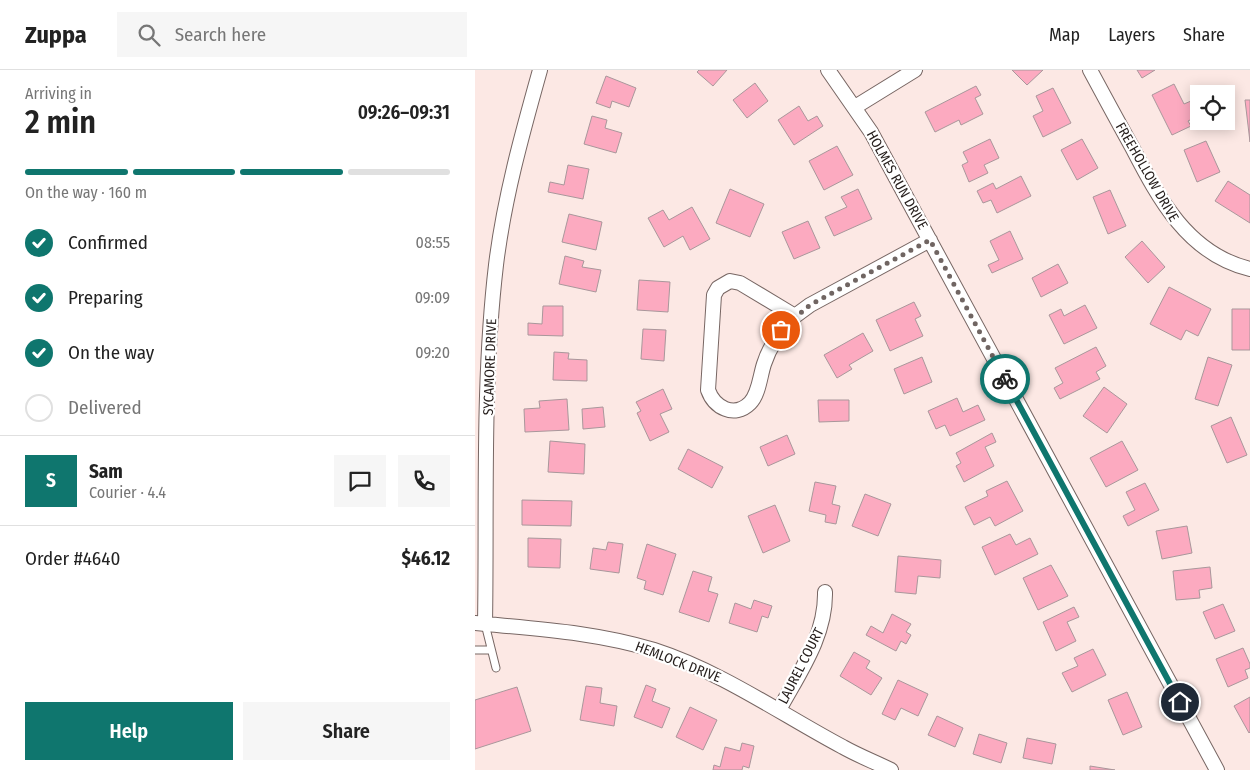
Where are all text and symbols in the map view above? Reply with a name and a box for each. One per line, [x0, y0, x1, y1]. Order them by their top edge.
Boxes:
search box [117, 12, 467, 57]
text: Zuppa [25, 21, 87, 49]
icon: search [135, 21, 163, 49]
text: Search here [175, 23, 266, 46]
text: Map [1049, 24, 1080, 46]
text: Layers [1108, 24, 1155, 46]
text: Share [1183, 24, 1225, 46]
text: Arriving in [25, 84, 92, 103]
map controls [1190, 85, 1235, 130]
button: locate [1190, 85, 1235, 130]
text: 09:26–09:31 [358, 101, 450, 124]
text: 2 min [25, 103, 96, 141]
street label: FREEHOLLOW DRIVE [1112, 119, 1182, 225]
street label: HOLMES RUN DRIVE [863, 127, 931, 233]
text: On the way · 160 m [25, 183, 147, 202]
icon: check [25, 229, 53, 257]
text: Confirmed [68, 231, 148, 254]
text: 08:55 [416, 233, 450, 252]
icon: check [25, 284, 53, 312]
text: Preparing [68, 286, 143, 309]
text: 09:09 [415, 288, 450, 307]
pin [760, 309, 802, 351]
icon: bag [767, 316, 795, 344]
street label: SYCAMORE DRIVE [480, 318, 500, 416]
icon: check [25, 339, 53, 367]
text: On the way [68, 341, 154, 364]
text: 09:20 [415, 343, 450, 362]
courier [980, 354, 1030, 404]
icon: bike [991, 365, 1019, 393]
text: Delivered [68, 396, 142, 419]
button: chat [334, 455, 386, 507]
button: phone [398, 455, 450, 507]
text: Sam [89, 460, 123, 483]
text: S [46, 469, 56, 492]
text: Courier · 4.4 [89, 483, 166, 502]
text: Order #4640 [25, 547, 120, 570]
text: $46.12 [402, 547, 450, 570]
street label: LAUREL COURT [775, 625, 828, 707]
street label: HEMLOCK DRIVE [633, 638, 724, 686]
pin [1159, 681, 1201, 723]
icon: home [1166, 688, 1194, 716]
button: Help [25, 702, 233, 760]
button: Share [243, 702, 450, 760]

